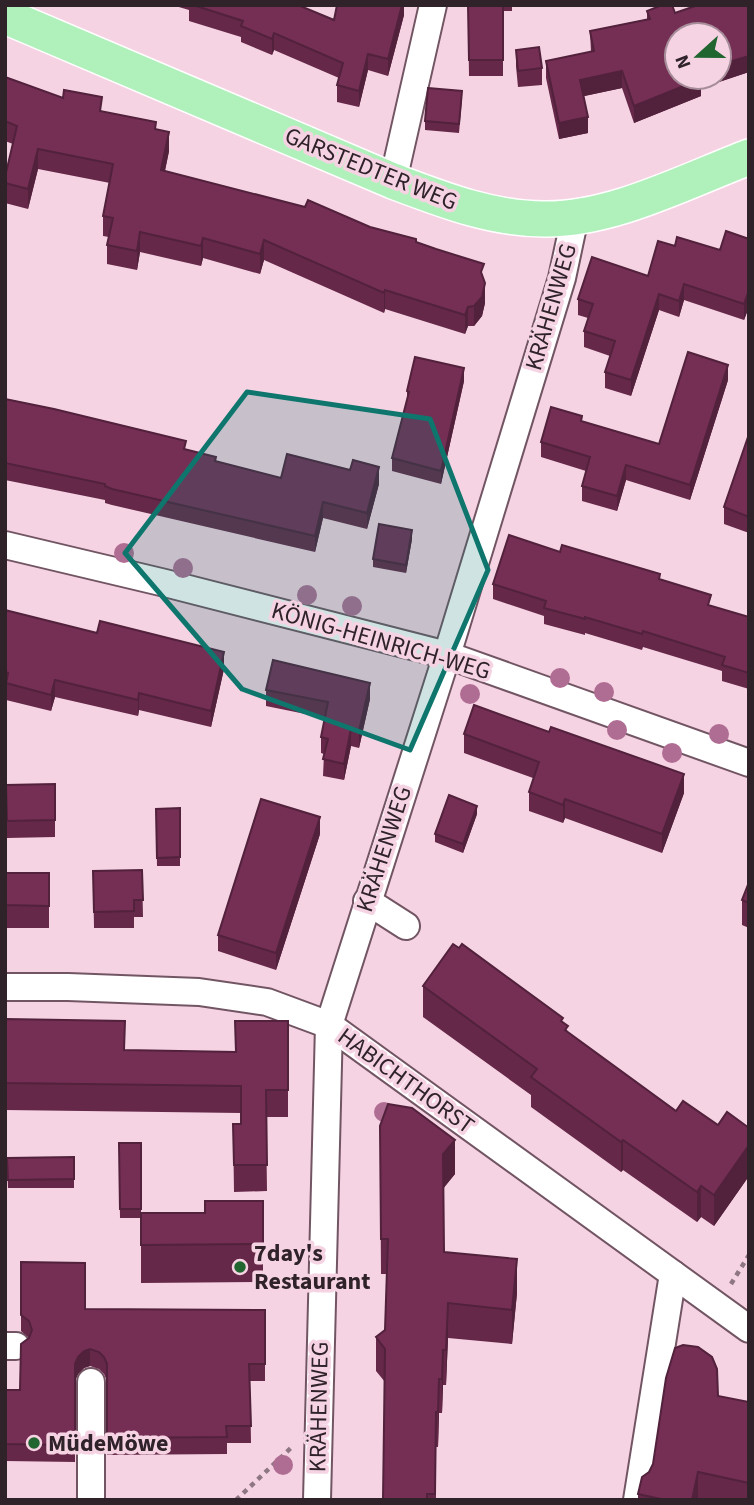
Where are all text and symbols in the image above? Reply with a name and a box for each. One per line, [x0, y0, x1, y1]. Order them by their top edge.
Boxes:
north arrow [663, 21, 733, 91]
text: N [669, 51, 698, 72]
street label: GARSTEDTER WEG [279, 118, 463, 220]
street label: KRÄHENWEG [516, 239, 586, 375]
street label: KÖNIG-HEINRICH-WEG [267, 593, 495, 689]
street label: KRÄHENWEG [347, 781, 421, 917]
street label: HABICHTHORST [330, 1019, 482, 1143]
place label: 7day's Restaurant [254, 1236, 370, 1299]
marker: 7day's Restaurant [232, 1259, 248, 1275]
street label: KRÄHENWEG [300, 1341, 338, 1473]
place label: MüdeMöwe [48, 1426, 168, 1461]
marker: MüdeMöwe [26, 1435, 42, 1451]

